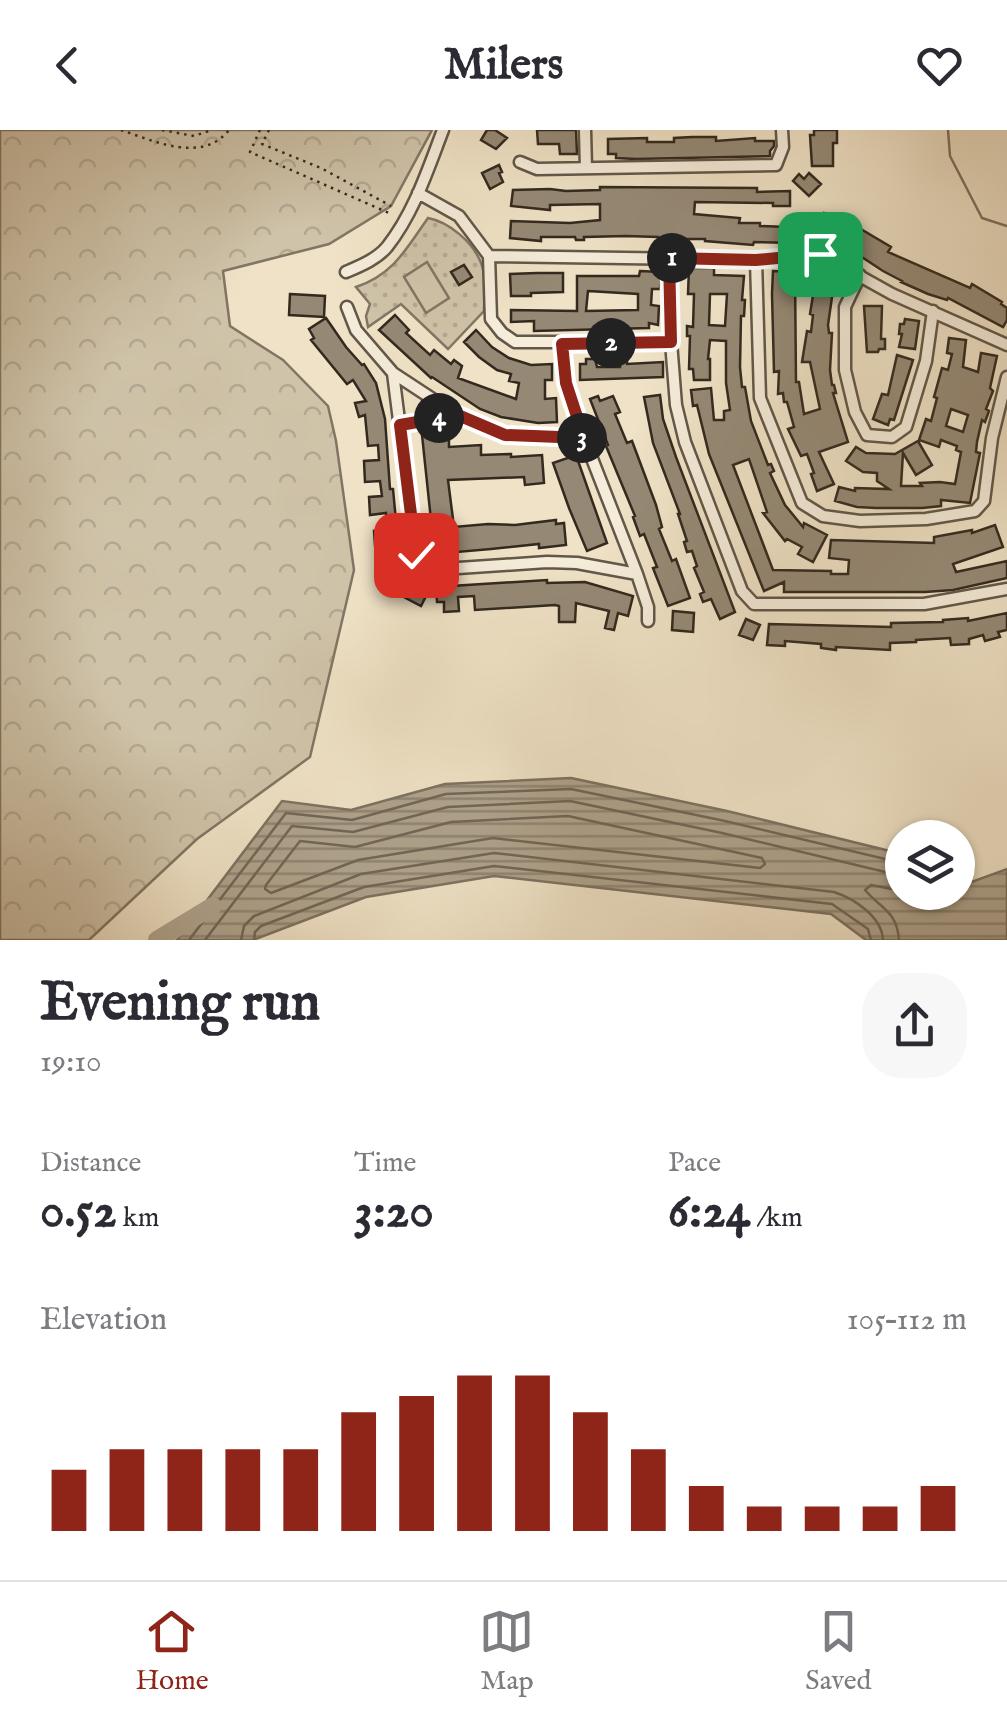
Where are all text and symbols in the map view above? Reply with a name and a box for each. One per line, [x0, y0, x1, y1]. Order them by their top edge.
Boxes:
text: Milers [444, 37, 563, 94]
icon: back [40, 38, 95, 93]
icon: heart [912, 38, 967, 93]
pin [778, 212, 863, 297]
icon: arrive [793, 227, 848, 282]
pin: 1 [647, 233, 697, 283]
text: 1 [667, 240, 677, 275]
pin: 2 [586, 318, 636, 368]
text: 2 [604, 325, 618, 360]
pin: 4 [414, 393, 464, 443]
text: 4 [432, 400, 446, 435]
pin: 3 [557, 413, 607, 463]
text: 3 [577, 420, 587, 455]
pin [374, 513, 459, 598]
icon: check [389, 528, 444, 583]
map controls [885, 820, 975, 910]
button: layers [885, 820, 975, 910]
text: Evening run [40, 969, 320, 1039]
button: share [862, 973, 967, 1078]
text: 19:10 [40, 1042, 102, 1083]
text: Distance [40, 1146, 141, 1181]
text: Time [354, 1146, 416, 1181]
text: Pace [668, 1146, 721, 1181]
text: 0.52 [40, 1181, 117, 1244]
text: 3:20 [354, 1181, 434, 1244]
text: 6:24 [668, 1181, 750, 1244]
text: km [117, 1201, 159, 1236]
text: /km [750, 1201, 803, 1236]
text: Elevation [40, 1300, 167, 1341]
text: 105–112 m [847, 1300, 967, 1341]
tab: Home [135, 1604, 209, 1699]
tab: Map [479, 1604, 534, 1699]
tab: Saved [805, 1604, 872, 1699]

